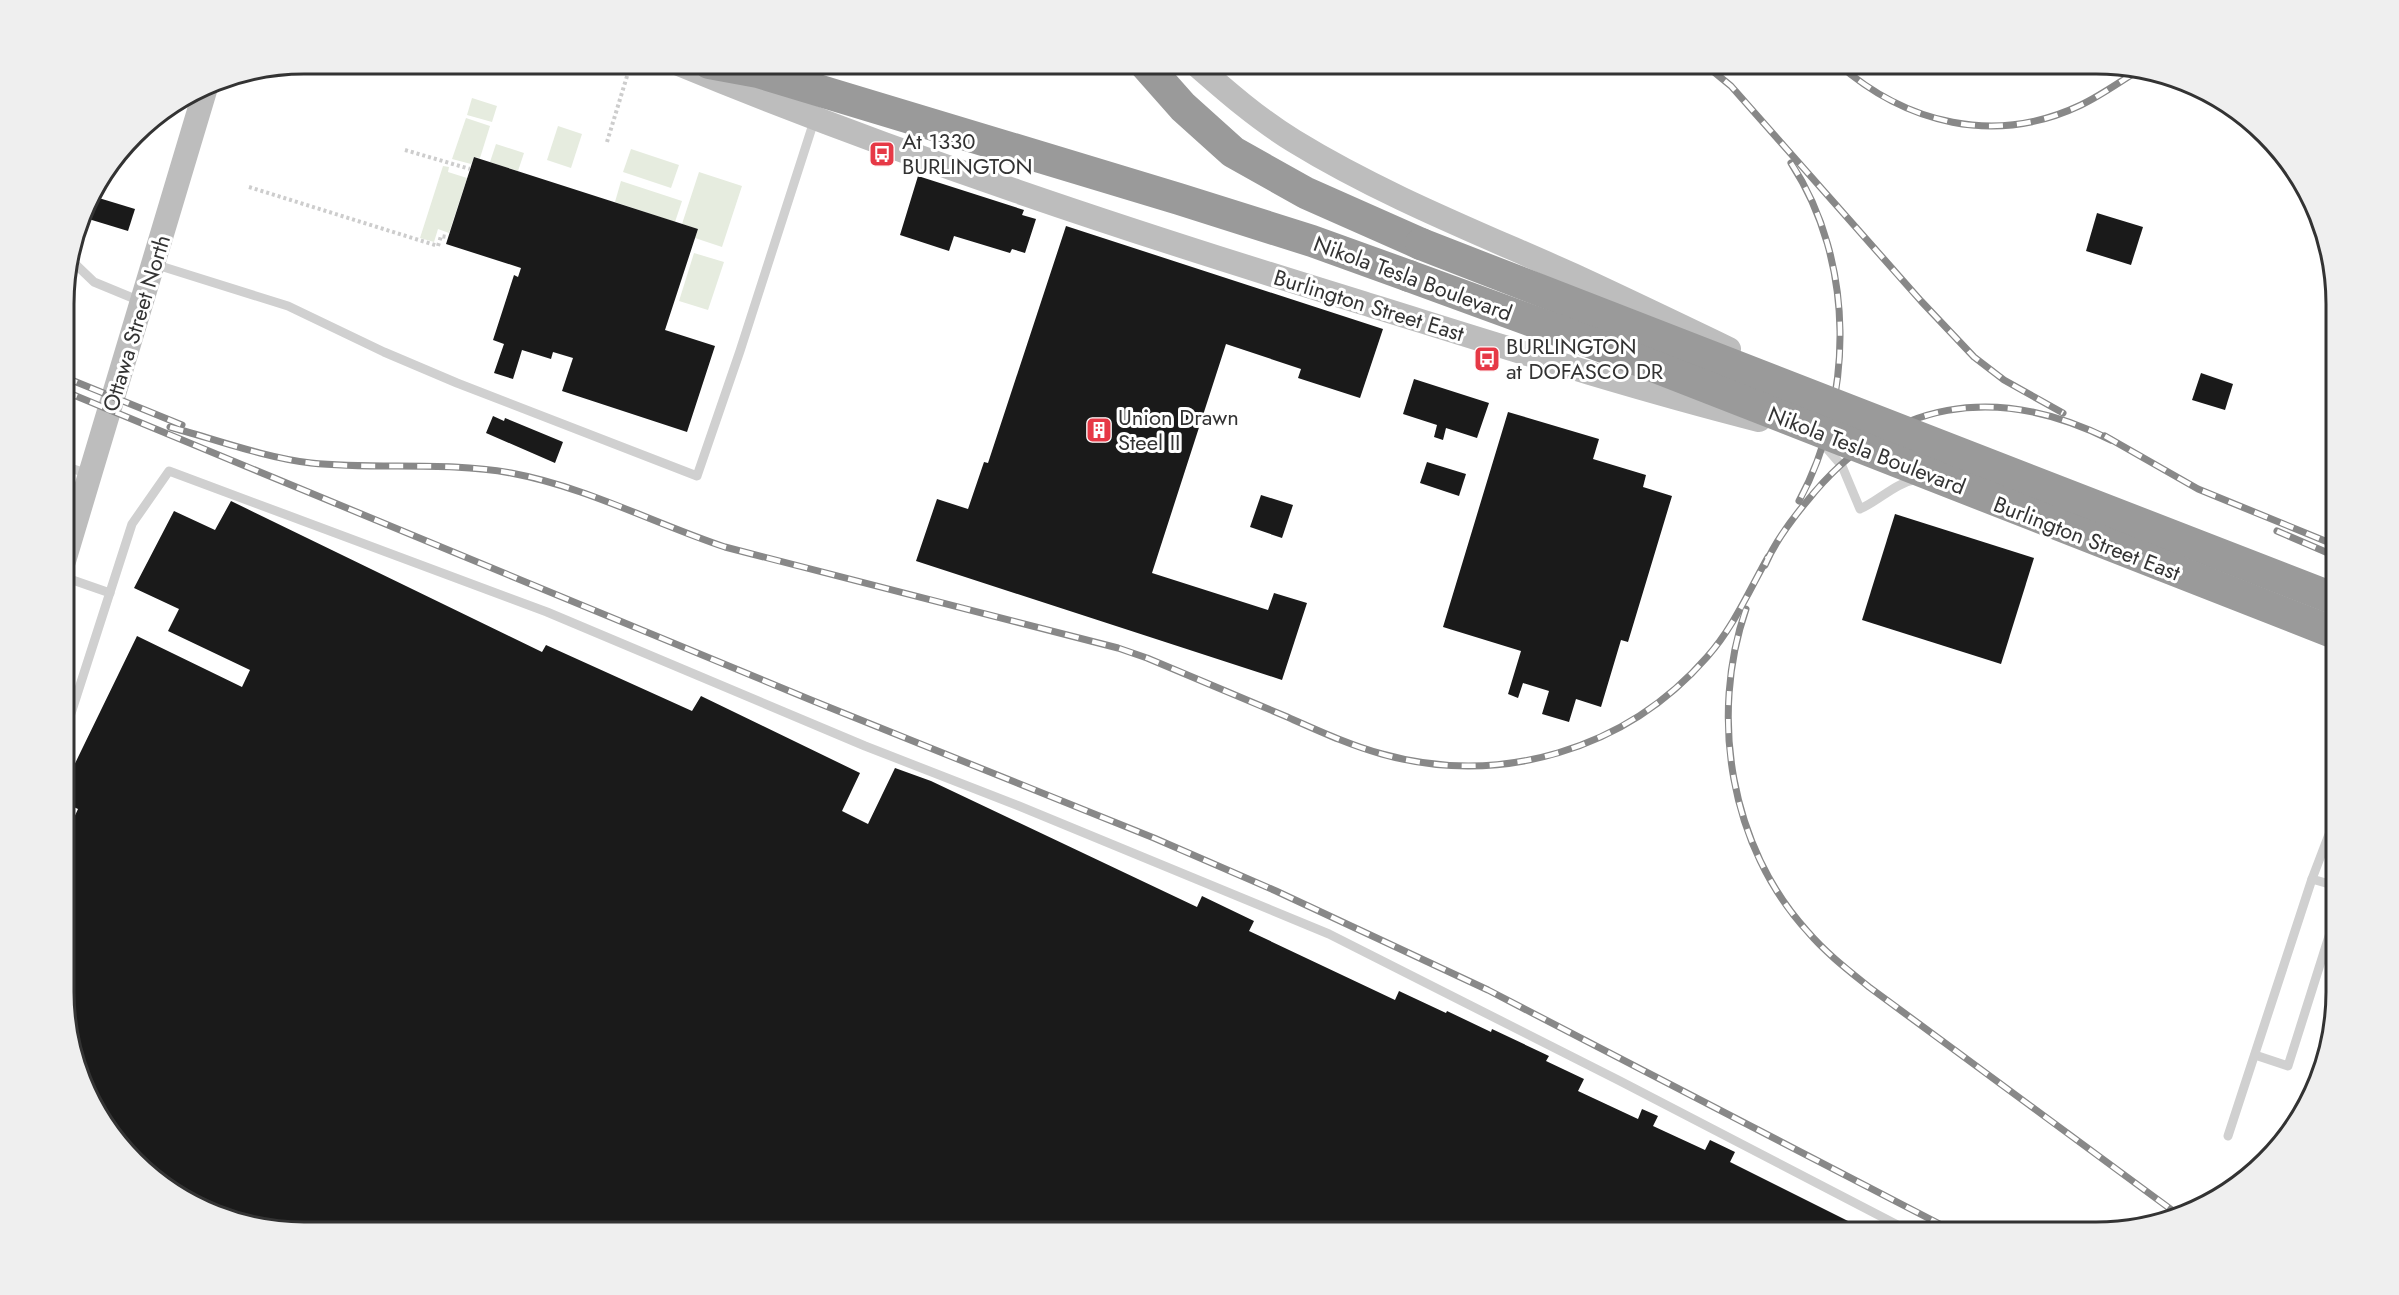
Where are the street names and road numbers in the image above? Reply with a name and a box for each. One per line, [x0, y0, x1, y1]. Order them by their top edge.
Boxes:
street label: Nikola Tesla Boulevard [1309, 227, 1517, 329]
street label: Ottawa Street North [94, 231, 178, 415]
street label: Burlington Street East [1270, 261, 1469, 349]
street label: Nikola Tesla Boulevard [1764, 398, 1970, 502]
street label: Burlington Street East [1989, 488, 2186, 589]

